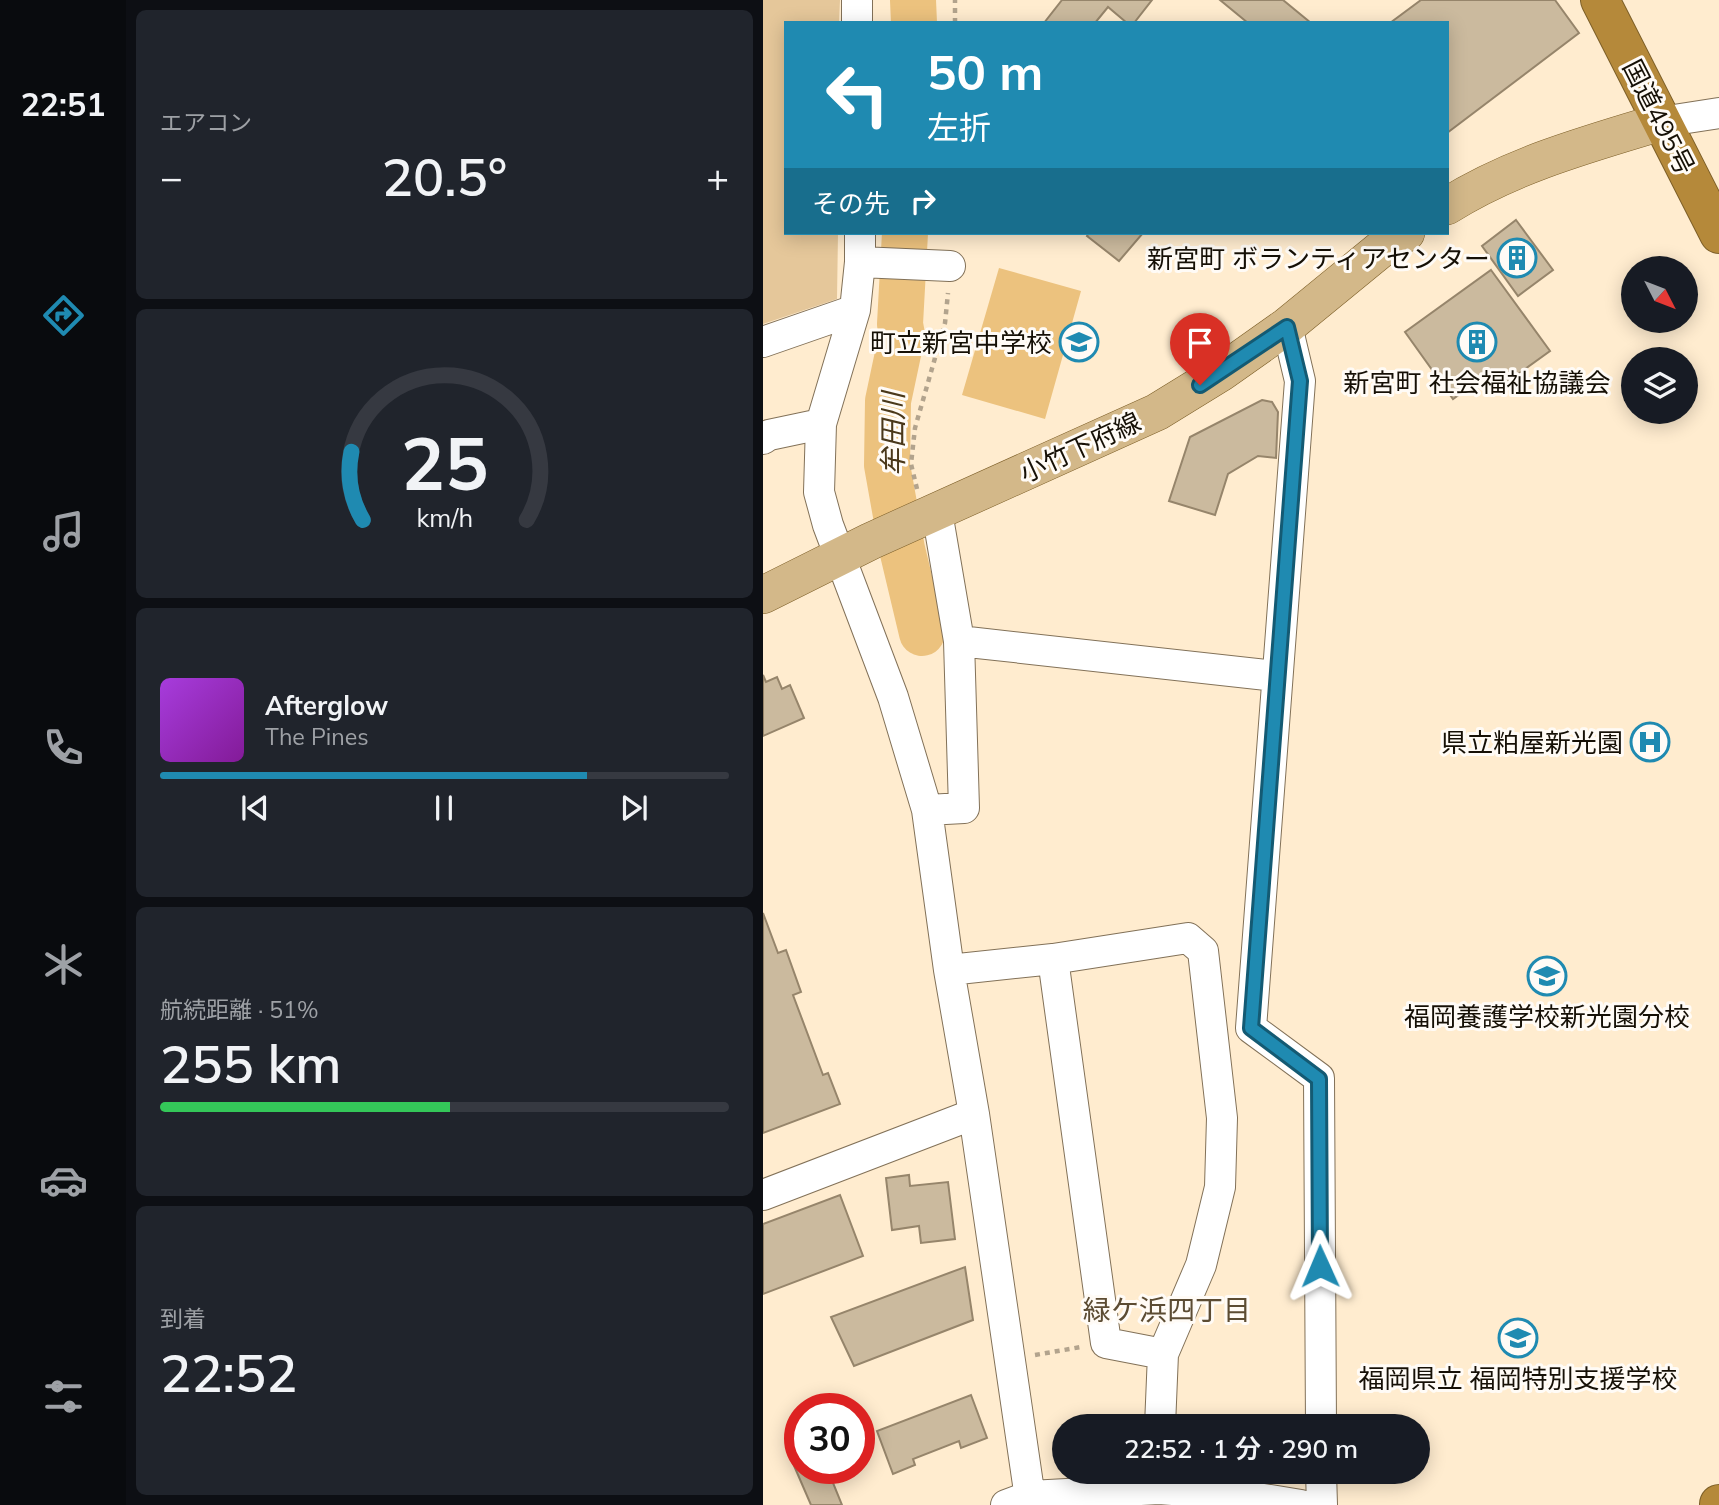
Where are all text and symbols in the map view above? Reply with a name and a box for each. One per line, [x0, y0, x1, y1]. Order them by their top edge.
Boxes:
text: 50 m [927, 41, 1043, 102]
icon: left [812, 49, 903, 140]
street label: 国道495号 [1616, 54, 1702, 180]
text: 22:51 [21, 84, 105, 124]
text: 左折 [927, 107, 991, 147]
text: エアコン [160, 108, 252, 137]
text: 20.5° [382, 144, 507, 209]
text: − [160, 153, 183, 201]
text: + [706, 153, 729, 201]
icon: right [904, 182, 942, 220]
text: その先 [812, 187, 890, 220]
building icon: 新宮町 ボランティアセンター [1496, 237, 1538, 279]
place label: 新宮町 ボランティアセンター [1147, 242, 1490, 275]
north arrow [1621, 256, 1697, 332]
map controls [1621, 256, 1698, 424]
icon: directions [39, 291, 88, 340]
pin [1170, 313, 1230, 385]
school or university icon: 町立新宮中学校 [1058, 321, 1100, 363]
building icon: 新宮町 社会福祉協議会 [1456, 321, 1498, 363]
icon: arrive [1181, 324, 1219, 362]
place label: 町立新宮中学校 [870, 326, 1052, 359]
button: layers [1621, 347, 1698, 424]
place label: 新宮町 社会福祉協議会 [1344, 366, 1610, 399]
water label: 牟田川 [875, 389, 910, 476]
street label: 小竹下府線 [1014, 405, 1146, 489]
text: 25 [401, 417, 488, 508]
text: km/h [416, 501, 473, 532]
icon: music [39, 507, 88, 556]
text: Afterglow [265, 689, 388, 722]
hospital icon: 県立粕屋新光園 [1629, 721, 1671, 763]
text: The Pines [265, 722, 369, 751]
icon: phone [39, 723, 88, 772]
place label: 県立粕屋新光園 [1441, 726, 1623, 759]
icon: previous [236, 789, 274, 827]
icon: pause [425, 789, 463, 827]
icon: next [615, 789, 653, 827]
icon: climate [39, 940, 88, 989]
school or university icon: 福岡養護学校新光園分校 [1526, 955, 1568, 997]
text: 航続距離 · 51% [160, 995, 318, 1024]
place label: 福岡養護学校新光園分校 [1404, 1000, 1690, 1033]
text: 255 km [160, 1031, 341, 1096]
icon: car [39, 1156, 88, 1205]
position arrow [1283, 1229, 1357, 1303]
district label: 緑ケ浜四丁目 [1083, 1292, 1251, 1327]
text: 到着 [160, 1304, 206, 1333]
school or university icon: 福岡県立 福岡特別支援学校 [1497, 1317, 1539, 1359]
text: 22:52 [160, 1340, 297, 1405]
place label: 福岡県立 福岡特別支援学校 [1359, 1362, 1677, 1395]
icon: filters [39, 1372, 88, 1421]
speed limit sign: 30 [784, 1393, 875, 1484]
text: 22:52 · 1 分 · 290 m [1124, 1432, 1358, 1465]

